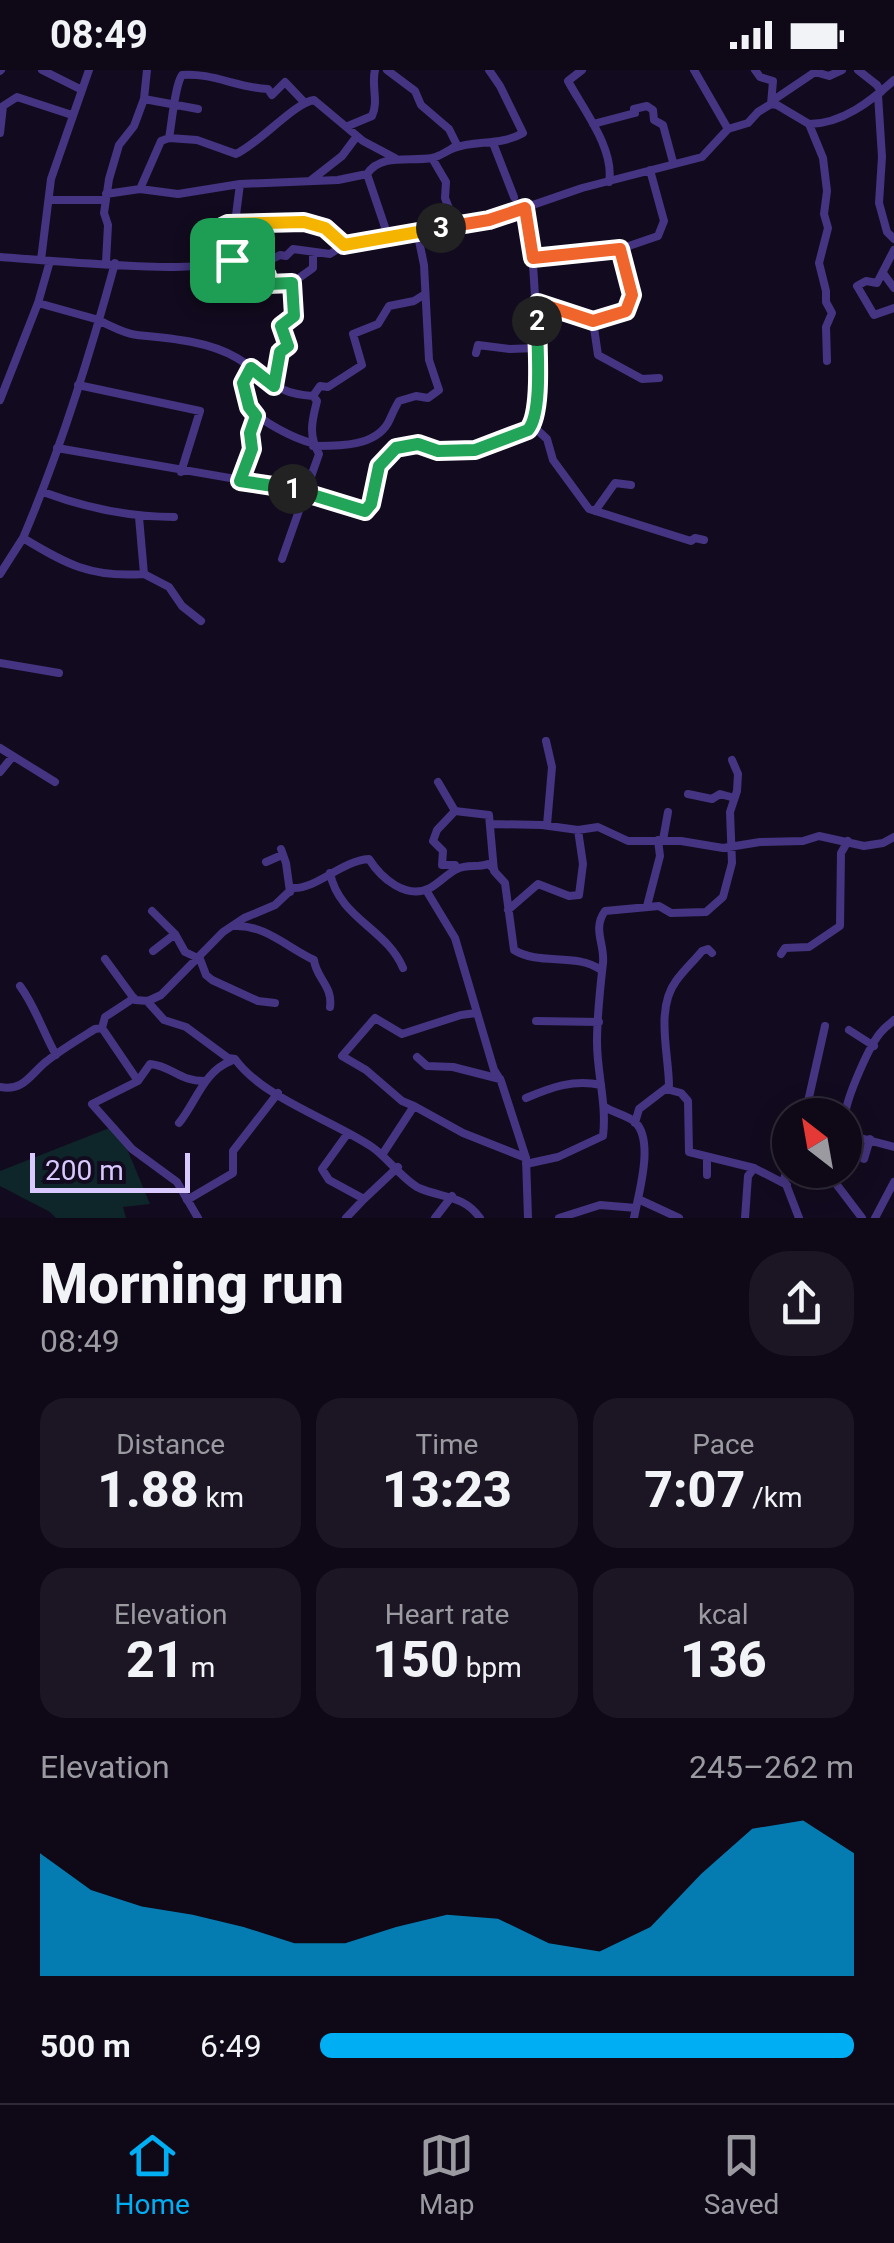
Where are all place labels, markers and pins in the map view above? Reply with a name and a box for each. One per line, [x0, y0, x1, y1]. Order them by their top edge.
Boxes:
pin: 3 [416, 203, 466, 253]
pin [190, 218, 275, 303]
pin: 2 [512, 296, 562, 346]
pin: 1 [268, 464, 318, 514]

